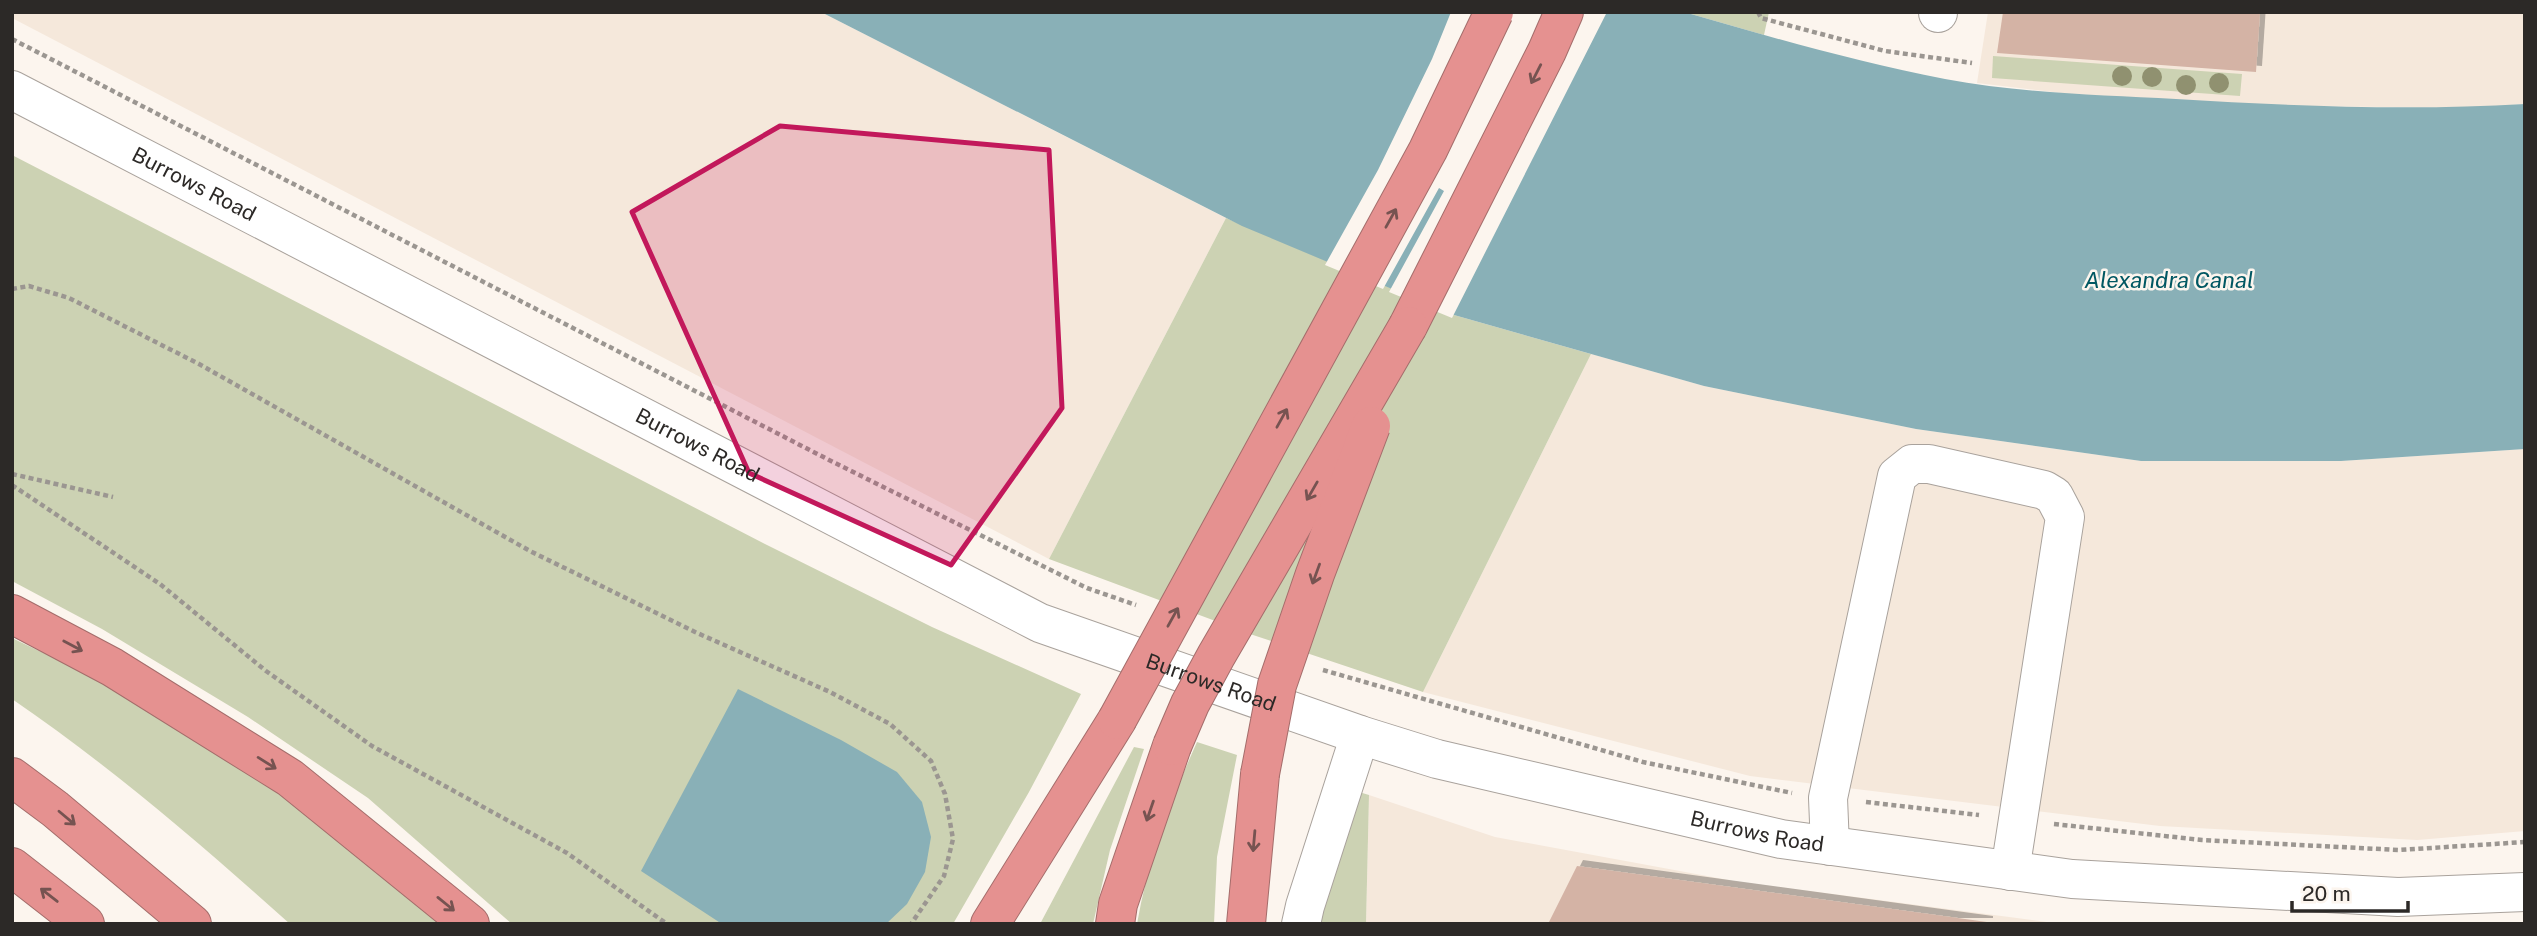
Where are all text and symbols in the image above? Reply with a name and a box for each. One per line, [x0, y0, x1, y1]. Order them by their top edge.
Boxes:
one-way arrow [1528, 63, 1542, 84]
street label: Burrows Road [128, 142, 260, 226]
one-way arrow [1385, 208, 1398, 229]
water label: Alexandra Canal [2084, 266, 2254, 293]
street label: Burrows Road [631, 402, 764, 487]
one-way arrow [1276, 408, 1289, 429]
one-way arrow [1305, 480, 1319, 500]
one-way arrow [1309, 562, 1321, 584]
one-way arrow [1166, 608, 1180, 628]
one-way arrow [62, 639, 82, 653]
street label: Burrows Road [1143, 648, 1279, 717]
one-way arrow [257, 757, 277, 771]
one-way arrow [1143, 800, 1156, 822]
street label: Burrows Road [1688, 805, 1826, 857]
one-way arrow [57, 810, 75, 826]
one-way arrow [1247, 830, 1260, 852]
scale bar [2292, 870, 2408, 914]
text: 20 m [2302, 881, 2351, 906]
one-way arrow [40, 888, 58, 903]
one-way arrow [437, 896, 455, 912]

